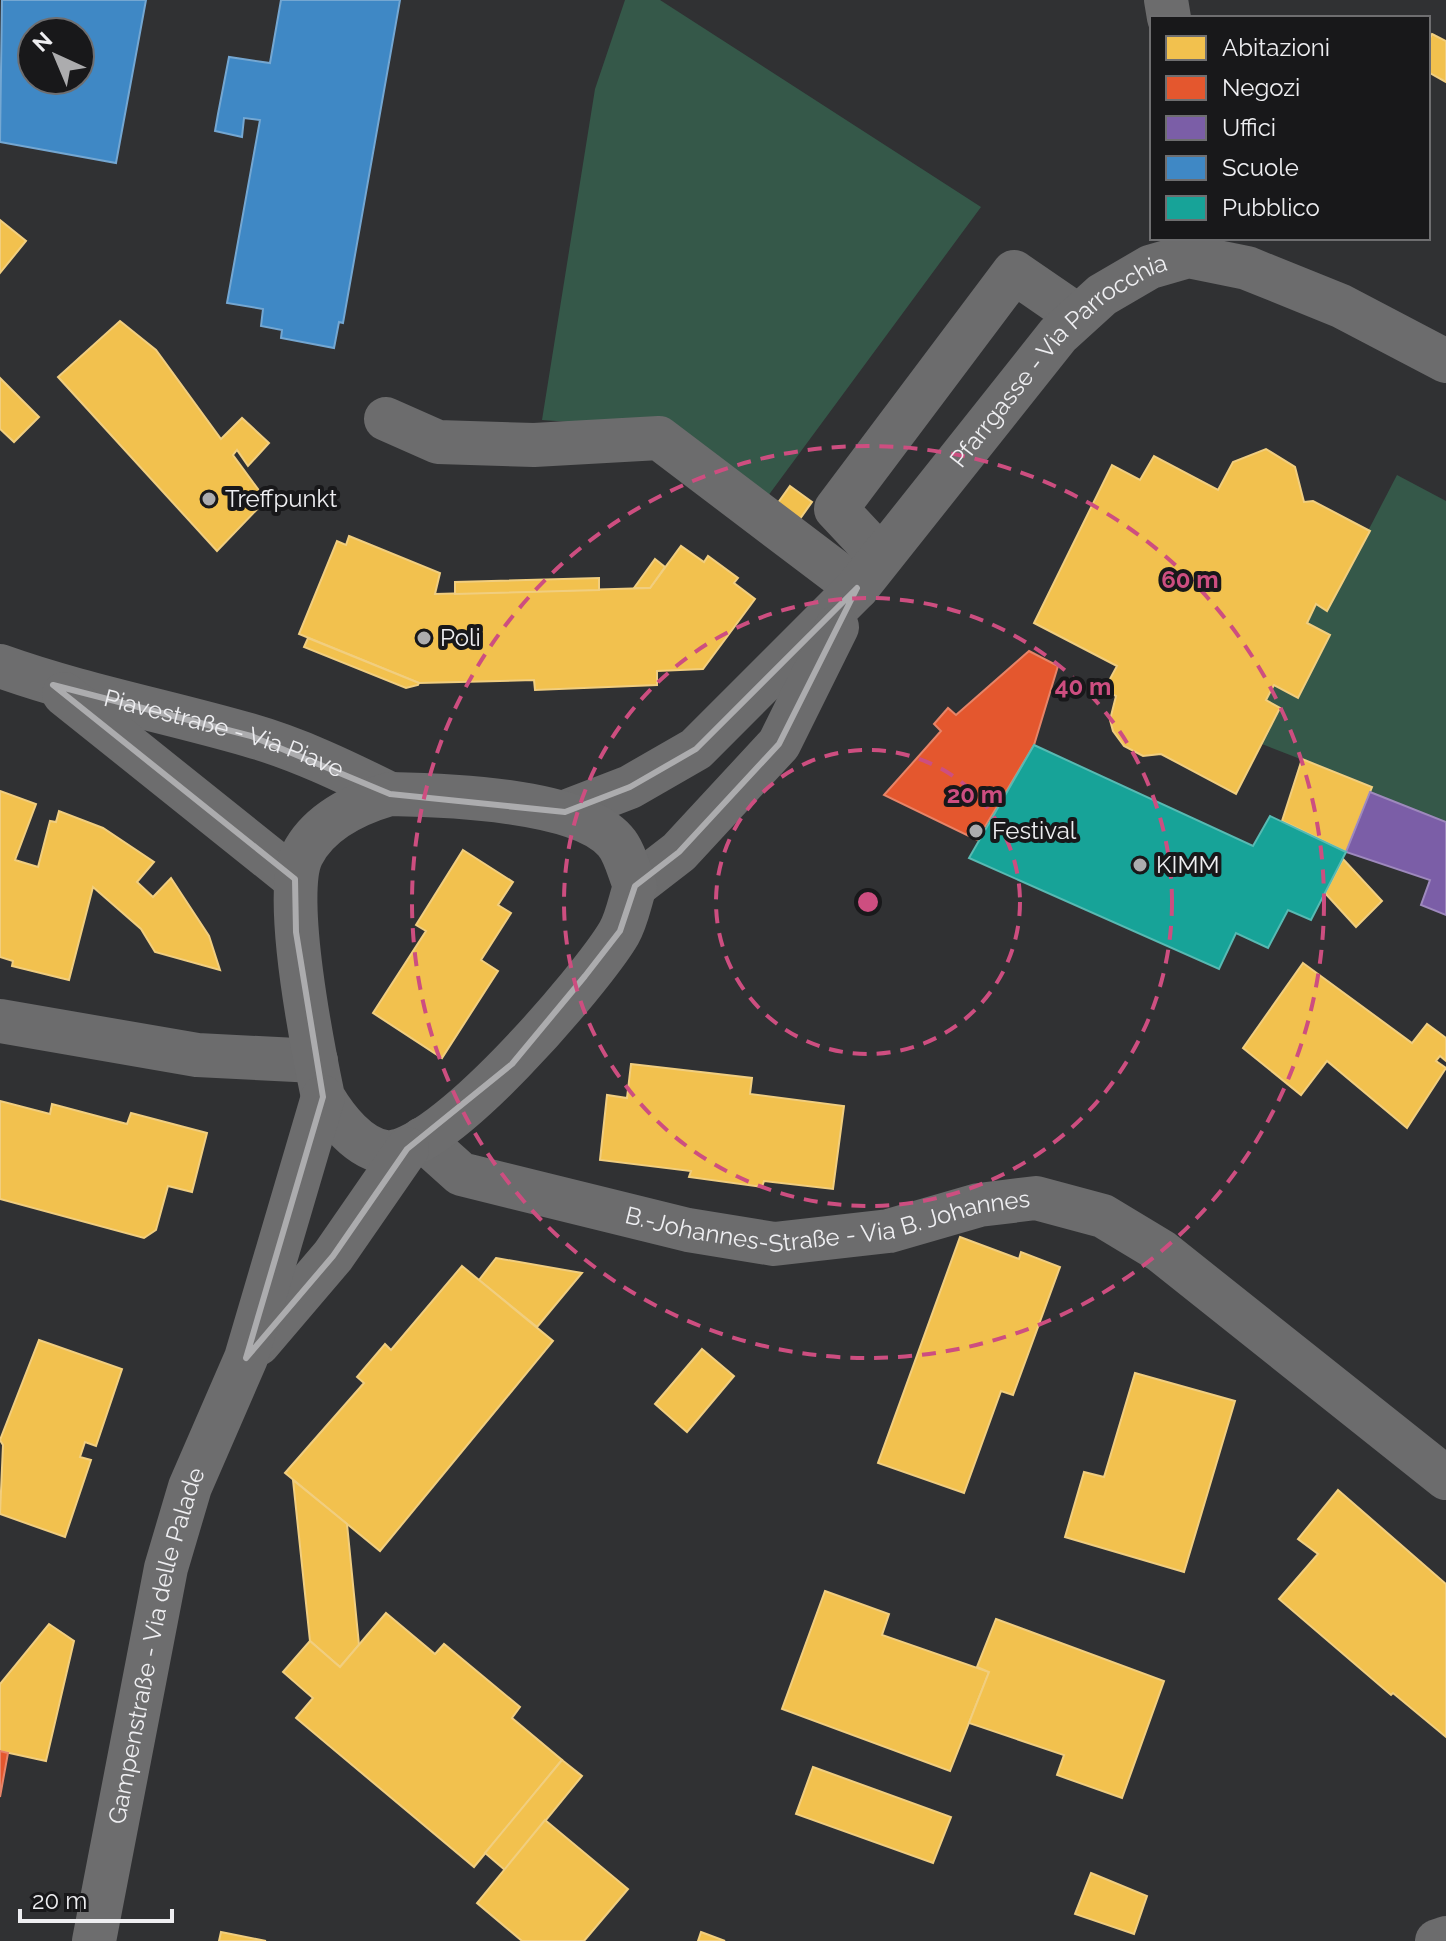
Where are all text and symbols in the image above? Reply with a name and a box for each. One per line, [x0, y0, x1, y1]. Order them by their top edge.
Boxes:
north arrow [16, 16, 96, 96]
legend [1150, 16, 1430, 240]
text: N [27, 26, 57, 57]
text: Abitazioni [1222, 33, 1330, 62]
text: Negozi [1222, 73, 1300, 102]
text: Uffici [1222, 113, 1276, 142]
text: Scuole [1222, 153, 1299, 182]
text: Pubblico [1222, 193, 1320, 222]
street label: Pfarrgasse - Via Parrocchia [943, 248, 1170, 473]
place label: Treffpunkt [225, 484, 337, 513]
marker: Treffpunkt [200, 490, 218, 508]
text: 60 m [1161, 565, 1219, 594]
place label: Poli [440, 623, 481, 652]
marker: Poli [415, 629, 433, 647]
text: 40 m [1055, 672, 1111, 701]
street label: Piavestraße - Via Piave [101, 683, 349, 784]
text: 20 m [947, 780, 1003, 809]
place label: Festival [992, 816, 1077, 845]
marker: Festival [967, 822, 985, 840]
place label: KIMM [1156, 850, 1219, 879]
marker: KIMM [1131, 856, 1149, 874]
centre of rings [854, 888, 882, 916]
street label: B.-Johannes-Straße - Via B. Johannes [622, 1184, 1031, 1259]
street label: Gampenstraße - Via delle Palade [102, 1463, 211, 1826]
scale bar [20, 1873, 172, 1923]
text: 20 m [32, 1886, 87, 1915]

